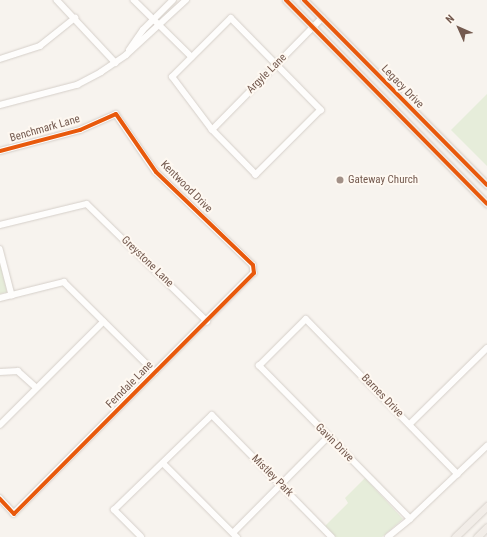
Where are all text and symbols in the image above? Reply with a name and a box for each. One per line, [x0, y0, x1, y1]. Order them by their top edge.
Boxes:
north arrow [439, 8, 479, 48]
text: N [443, 12, 457, 26]
street label: Argyle Lane [244, 51, 290, 97]
street label: Legacy Drive [378, 63, 426, 111]
street label: Benchmark Lane [8, 113, 82, 145]
street label: Kentwood Drive [157, 158, 215, 216]
place label: Gateway Church [348, 173, 418, 187]
marker: Gateway Church [335, 175, 345, 185]
street label: Greystone Lane [118, 234, 176, 290]
street label: Ferndale Lane [104, 359, 156, 411]
street label: Barnes Drive [358, 372, 406, 420]
street label: Gavin Drive [312, 421, 356, 465]
street label: Mistley Park [248, 452, 296, 500]

